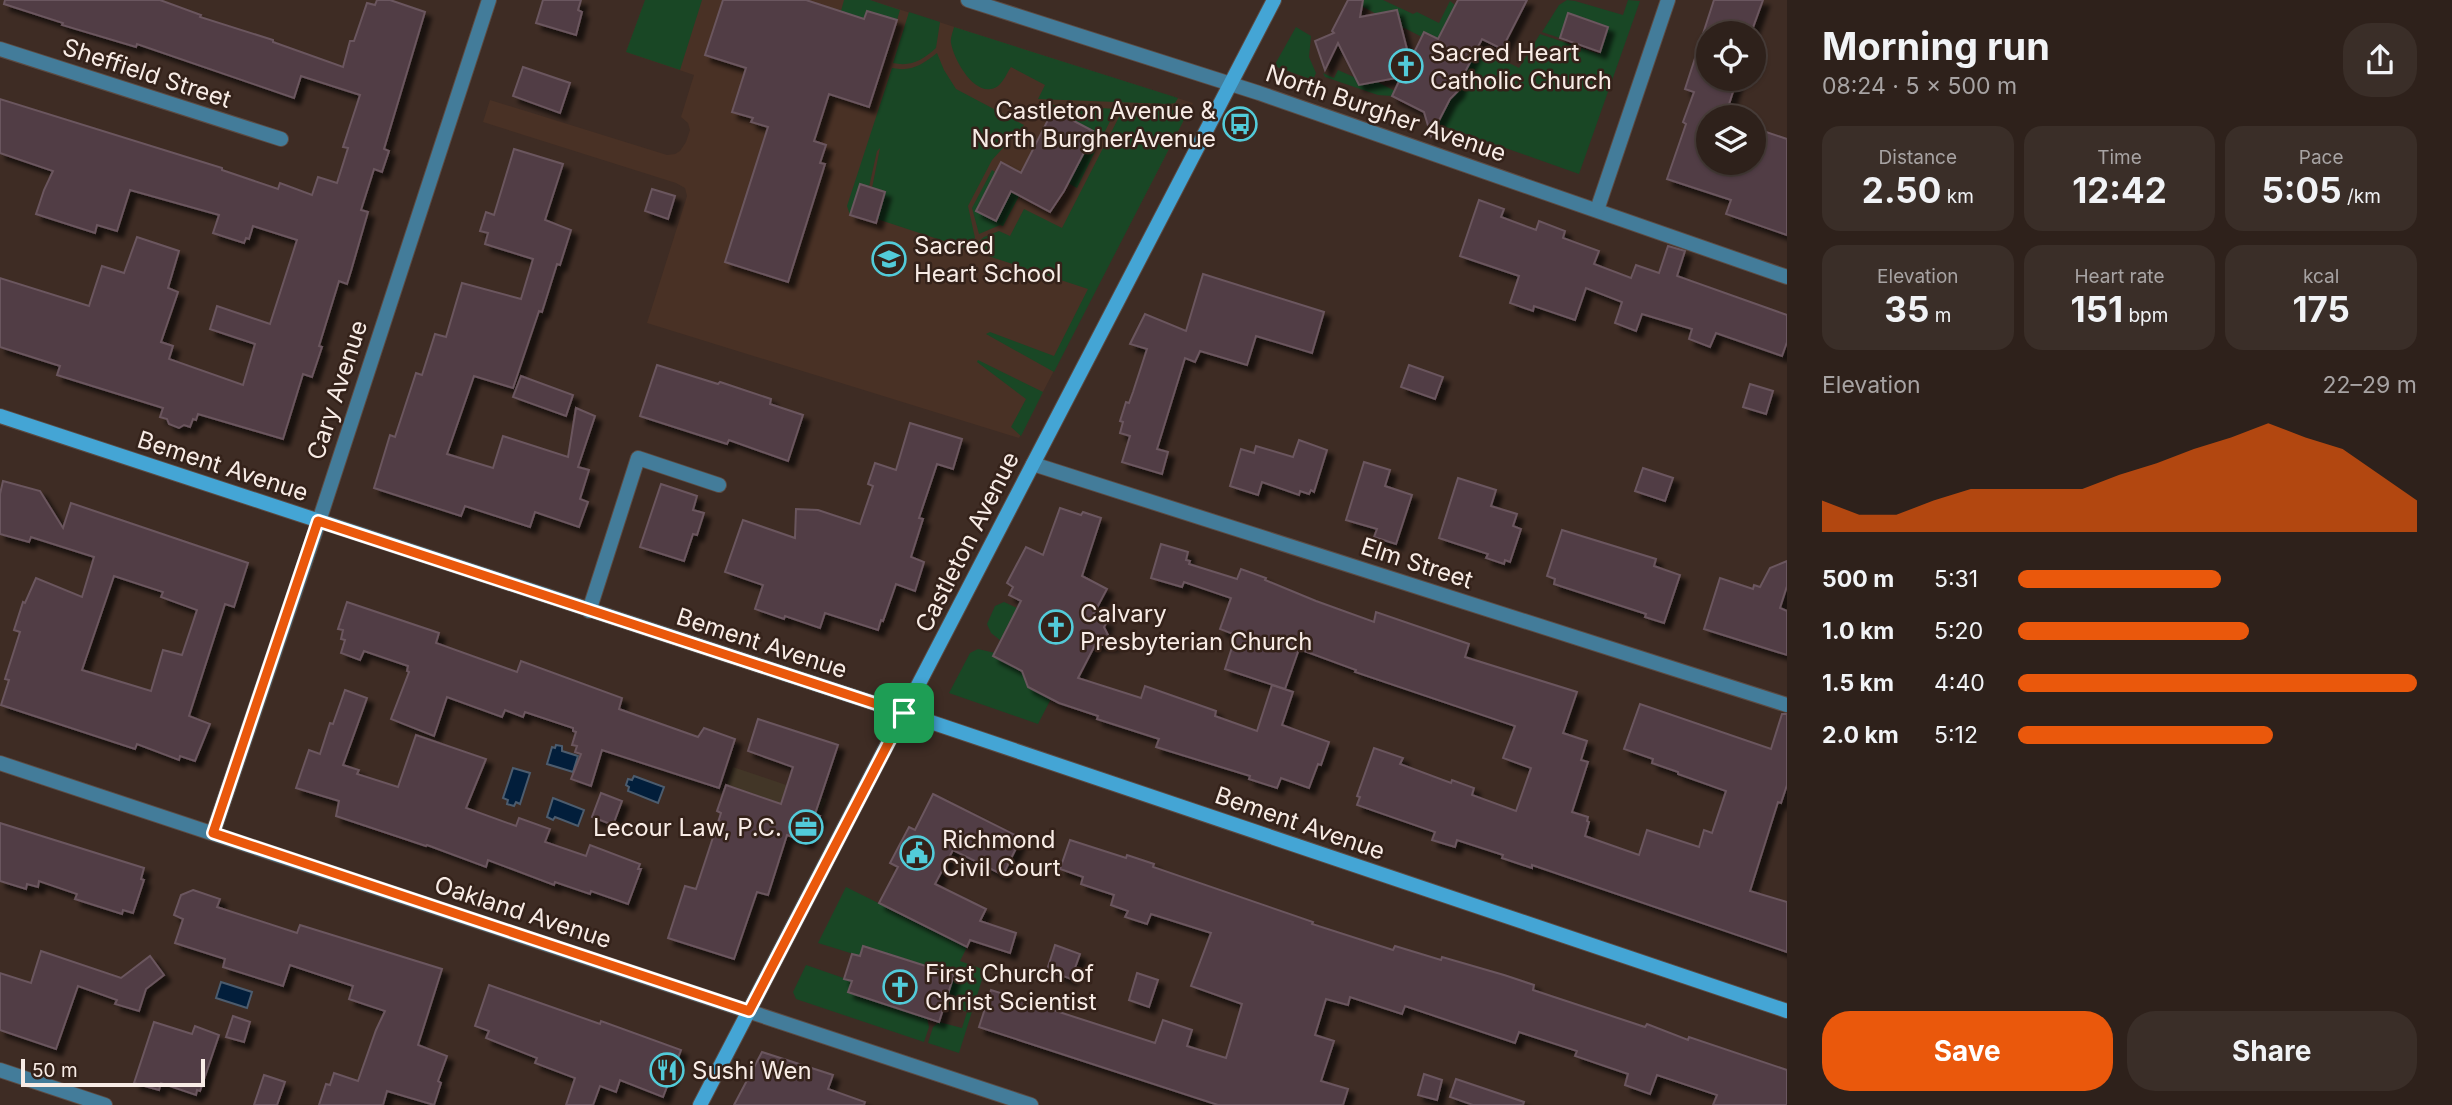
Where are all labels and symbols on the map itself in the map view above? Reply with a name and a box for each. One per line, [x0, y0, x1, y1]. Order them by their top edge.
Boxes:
street label: Sheffield Street [59, 32, 235, 114]
place label: Sacred Heart Catholic Church [1430, 38, 1612, 95]
church icon: Sacred Heart Catholic Church [1387, 47, 1425, 85]
street label: North Burgher Avenue [1262, 58, 1510, 168]
place label: Castleton Avenue & North BurgherAvenue [972, 96, 1217, 153]
bus stop icon: Castleton Avenue & North BurgherAvenue [1221, 105, 1259, 143]
place label: Sacred Heart School [914, 231, 1061, 288]
school or university icon: Sacred Heart School [870, 240, 908, 278]
street label: Cary Avenue [301, 317, 373, 463]
street label: Bement Avenue [134, 425, 312, 507]
street label: Castleton Avenue [909, 447, 1025, 637]
street label: Elm Street [1357, 531, 1477, 595]
place label: Calvary Presbyterian Church [1080, 599, 1312, 656]
street label: Bement Avenue [673, 602, 851, 684]
church icon: Calvary Presbyterian Church [1037, 608, 1075, 646]
pin [874, 683, 934, 743]
street label: Bement Avenue [1211, 780, 1389, 866]
office icon: Lecour Law, P.C. [787, 808, 825, 846]
place label: Lecour Law, P.C. [593, 813, 782, 842]
place label: Richmond Civil Court [942, 825, 1061, 882]
public building icon: Richmond Civil Court [898, 834, 936, 872]
street label: Oakland Avenue [431, 870, 615, 954]
place label: First Church of Christ Scientist [925, 959, 1097, 1016]
church icon: First Church of Christ Scientist [881, 968, 919, 1006]
restaurant icon: Sushi Wen [648, 1051, 686, 1089]
scale bar [21, 1056, 205, 1088]
place label: Sushi Wen [692, 1056, 812, 1085]

